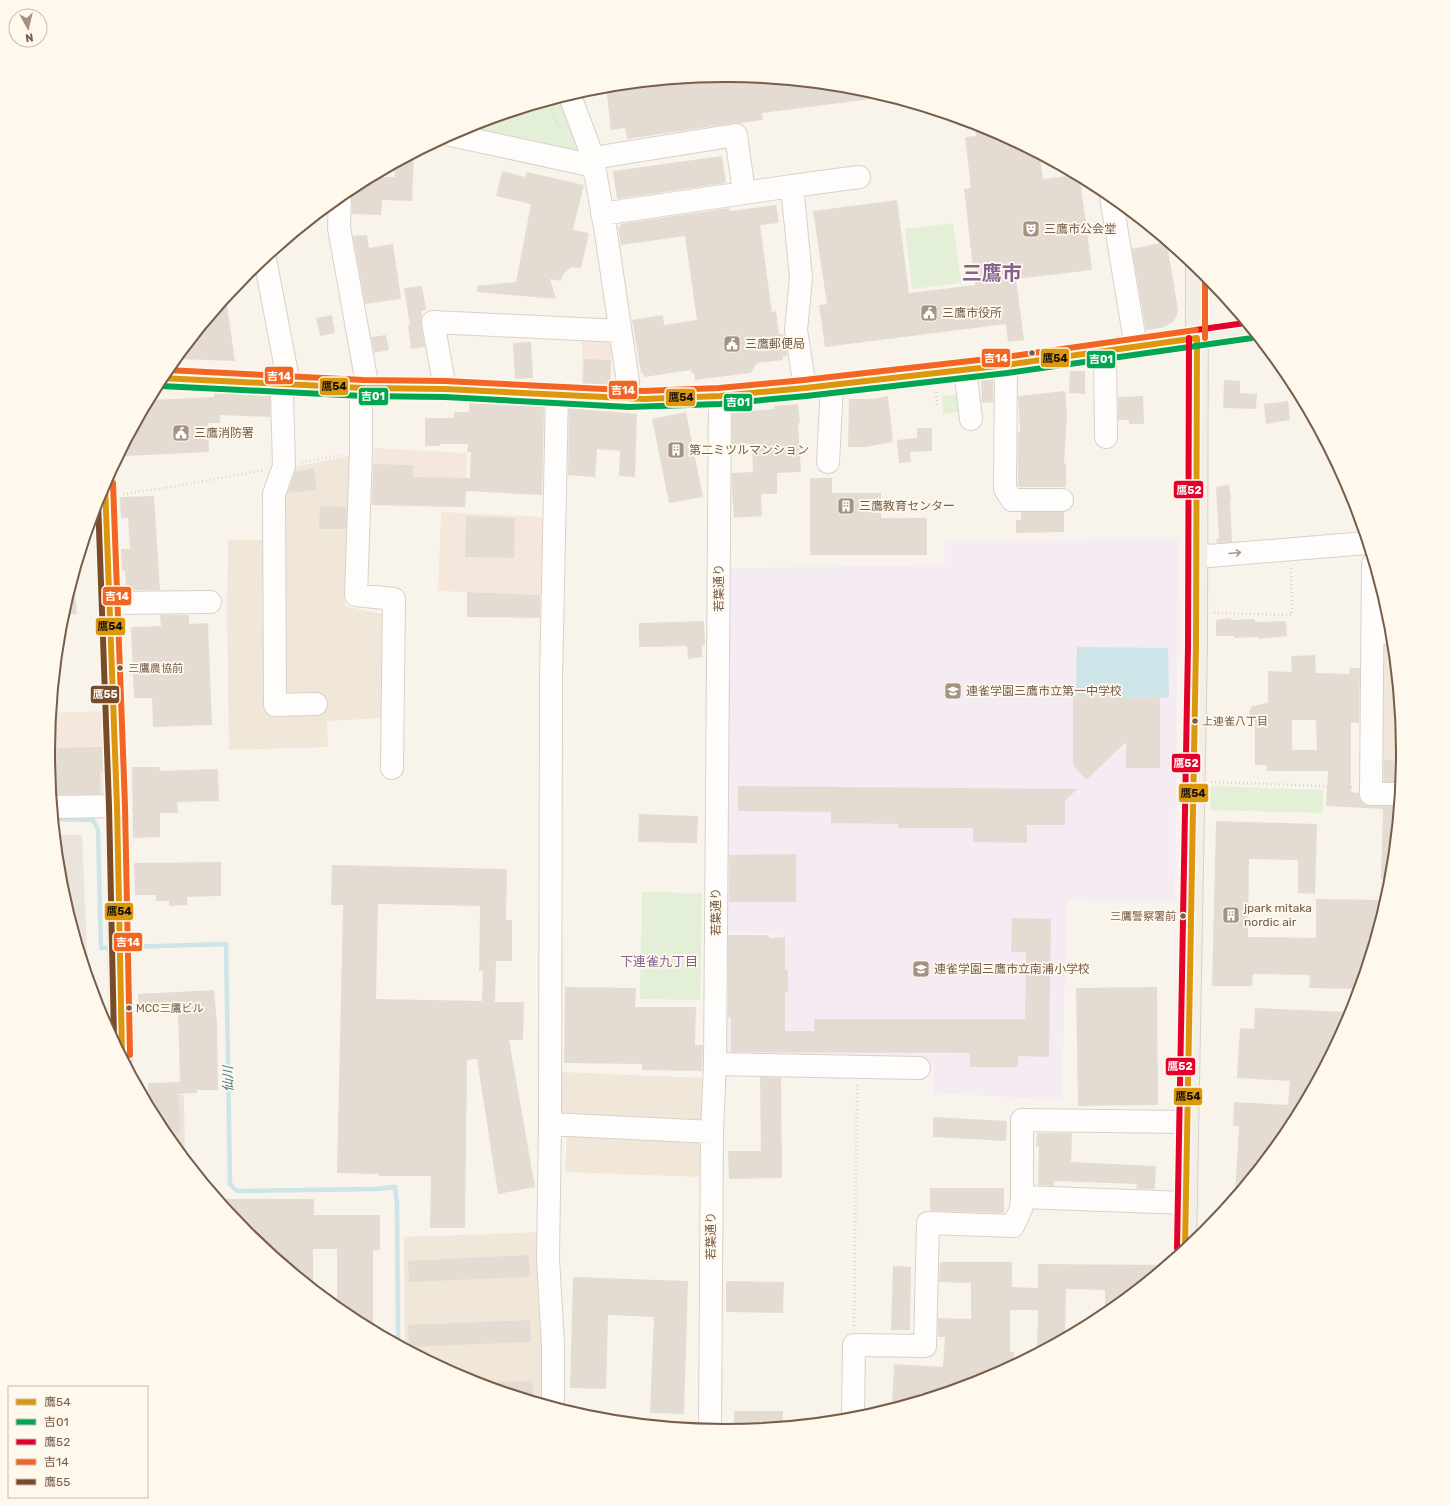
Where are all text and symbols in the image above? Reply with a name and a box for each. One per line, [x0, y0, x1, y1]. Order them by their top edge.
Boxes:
north arrow [8, 8, 48, 48]
text: N [24, 30, 34, 44]
theatre icon: 三鷹市公会堂 [1021, 219, 1041, 239]
place label: 三鷹市公会堂 [1044, 222, 1116, 236]
district label: 三鷹市 [962, 261, 1022, 285]
public building icon: 三鷹市役所 [919, 303, 939, 323]
place label: 三鷹市役所 [942, 306, 1002, 320]
public building icon: 三鷹郵便局 [722, 334, 742, 354]
place label: 三鷹郵便局 [745, 337, 805, 351]
line badge: 吉14 [981, 348, 1011, 368]
unlabelled marker [1027, 348, 1037, 358]
line badge: 鷹54 [1040, 348, 1070, 368]
line badge: 吉01 [1086, 350, 1116, 369]
text: 吉14 [984, 352, 1008, 365]
text: 鷹54 [1042, 352, 1068, 365]
text: 吉01 [1089, 353, 1113, 366]
line badge: 吉14 [264, 366, 294, 385]
text: 吉14 [267, 370, 291, 383]
line badge: 鷹54 [319, 377, 349, 396]
text: 鷹54 [321, 380, 347, 393]
line badge: 吉14 [608, 380, 638, 400]
text: 吉14 [611, 384, 635, 397]
line badge: 吉01 [358, 387, 389, 406]
line badge: 鷹54 [665, 388, 696, 407]
text: 吉01 [361, 390, 385, 403]
text: 鷹54 [668, 391, 694, 404]
line badge: 吉01 [723, 393, 753, 412]
text: 吉01 [726, 396, 750, 409]
public building icon: 三鷹消防署 [171, 423, 191, 443]
place label: 三鷹消防署 [194, 426, 254, 440]
building icon: 第二ミツルマンション [666, 440, 686, 460]
place label: 第二ミツルマンション [689, 443, 809, 457]
line badge: 鷹52 [1173, 480, 1204, 499]
text: 鷹52 [1176, 484, 1202, 497]
building icon: 三鷹教育センター [836, 496, 856, 516]
place label: 三鷹教育センター [859, 499, 955, 513]
one-way arrow [1228, 550, 1241, 557]
street label: 若葉通り [712, 564, 726, 612]
line badge: 吉14 [102, 586, 132, 606]
text: 吉14 [105, 590, 129, 603]
line badge: 鷹54 [95, 617, 126, 636]
text: 鷹54 [97, 620, 123, 633]
place label: 三鷹農協前 [128, 662, 183, 675]
marker: 三鷹農協前 [115, 663, 125, 673]
school or university icon: 連雀学園三鷹市立第一中学校 [943, 681, 963, 701]
place label: 連雀学園三鷹市立第一中学校 [966, 684, 1122, 698]
line badge: 鷹55 [90, 685, 120, 704]
text: 鷹55 [92, 688, 118, 701]
place label: 上連雀八丁目 [1202, 715, 1268, 728]
marker: 上連雀八丁目 [1190, 716, 1200, 726]
line badge: 鷹52 [1171, 753, 1201, 773]
text: 鷹52 [1173, 757, 1199, 770]
line badge: 鷹54 [1178, 783, 1209, 803]
text: 鷹54 [1180, 787, 1206, 800]
street label: 若葉通り [709, 888, 723, 936]
place label: jpark mitaka nordic air [1243, 901, 1312, 929]
line badge: 鷹54 [104, 902, 134, 921]
text: 鷹54 [106, 905, 132, 918]
building icon: jpark mitaka nordic air [1221, 905, 1241, 925]
place label: 三鷹警察署前 [1110, 910, 1176, 923]
marker: 三鷹警察署前 [1178, 911, 1188, 921]
line badge: 吉14 [113, 932, 143, 952]
text: 吉14 [116, 936, 140, 949]
district label: 下連雀九丁目 [620, 954, 698, 969]
school or university icon: 連雀学園三鷹市立南浦小学校 [911, 959, 931, 979]
place label: 連雀学園三鷹市立南浦小学校 [934, 962, 1090, 976]
place label: MCC三鷹ビル [136, 1002, 203, 1015]
marker: MCC三鷹ビル [124, 1003, 134, 1013]
line badge: 鷹52 [1165, 1057, 1196, 1076]
text: 鷹52 [1167, 1060, 1193, 1073]
water label: 仙川 [220, 1064, 236, 1092]
line badge: 鷹54 [1173, 1087, 1203, 1106]
text: 鷹54 [1175, 1090, 1201, 1103]
street label: 若葉通り [704, 1212, 718, 1260]
legend [8, 1386, 148, 1498]
text: 鷹54 [44, 1395, 71, 1409]
text: 吉01 [44, 1415, 69, 1429]
text: 鷹52 [44, 1435, 70, 1449]
text: 吉14 [44, 1455, 69, 1469]
text: 鷹55 [44, 1475, 70, 1489]

